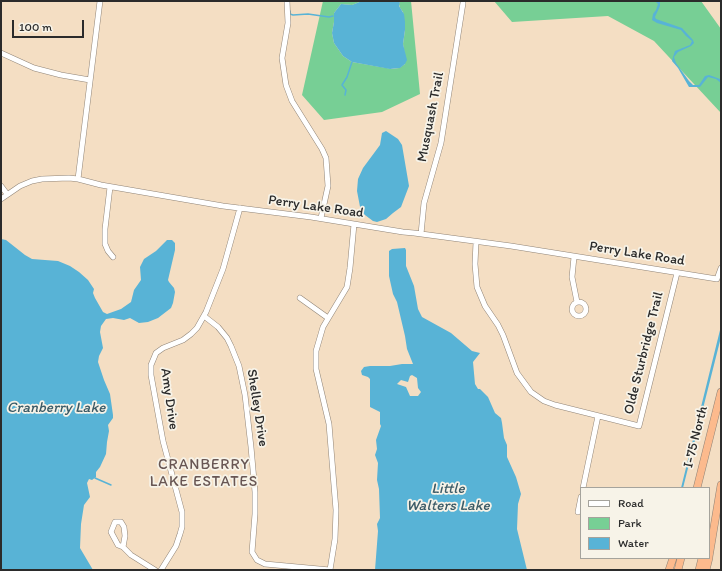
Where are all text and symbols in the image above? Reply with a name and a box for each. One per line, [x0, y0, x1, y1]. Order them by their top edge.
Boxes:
scale bar [14, 12, 86, 38]
text: 100 m [19, 20, 52, 34]
street label: Musquash Trail [414, 71, 448, 163]
street label: Perry Lake Road [267, 192, 365, 222]
street label: Perry Lake Road [588, 238, 686, 270]
street label: Olde Sturbridge Trail [621, 290, 667, 416]
street label: Amy Drive [156, 367, 182, 431]
street label: Shelley Drive [243, 368, 271, 448]
water label: Cranberry Lake [7, 399, 105, 417]
street label: I-75 North [680, 404, 712, 470]
district label: CRANBERRY LAKE ESTATES [149, 456, 259, 491]
water label: Little Walters Lake [406, 480, 490, 515]
legend [580, 487, 710, 559]
text: Road [618, 496, 644, 510]
text: Park [618, 516, 642, 530]
text: Water [618, 536, 649, 550]

